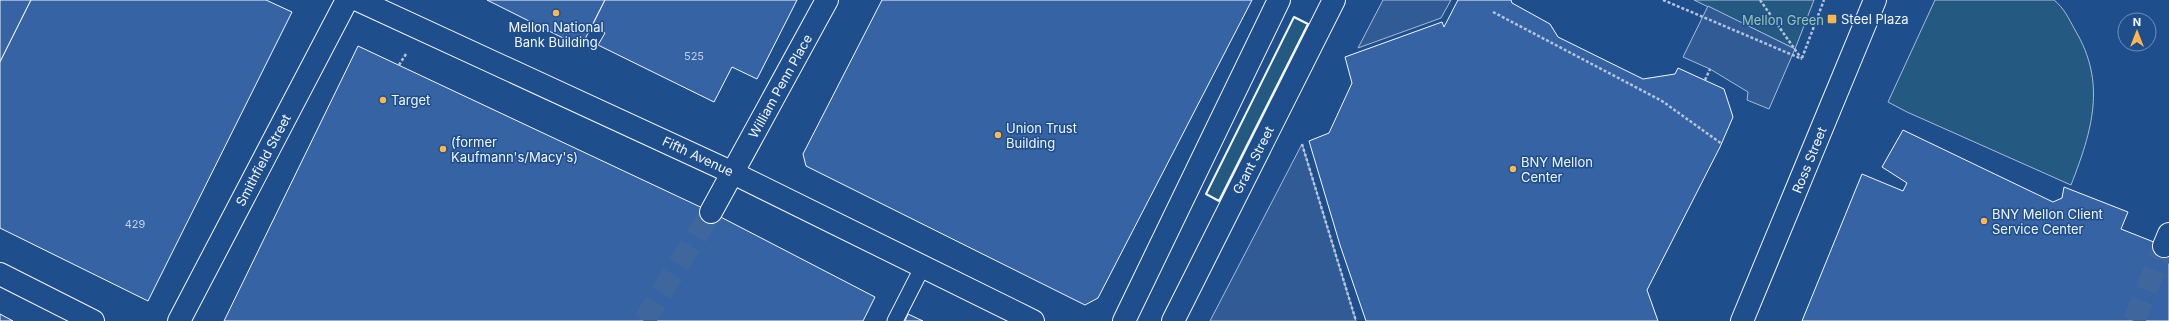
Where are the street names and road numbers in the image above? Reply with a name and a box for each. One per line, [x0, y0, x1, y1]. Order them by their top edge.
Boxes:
street label: William Penn Place [745, 31, 815, 141]
street label: Smithfield Street [232, 111, 294, 209]
street label: Grant Street [1229, 123, 1277, 197]
street label: Ross Street [1788, 125, 1830, 195]
street label: Fifth Avenue [660, 133, 736, 179]

